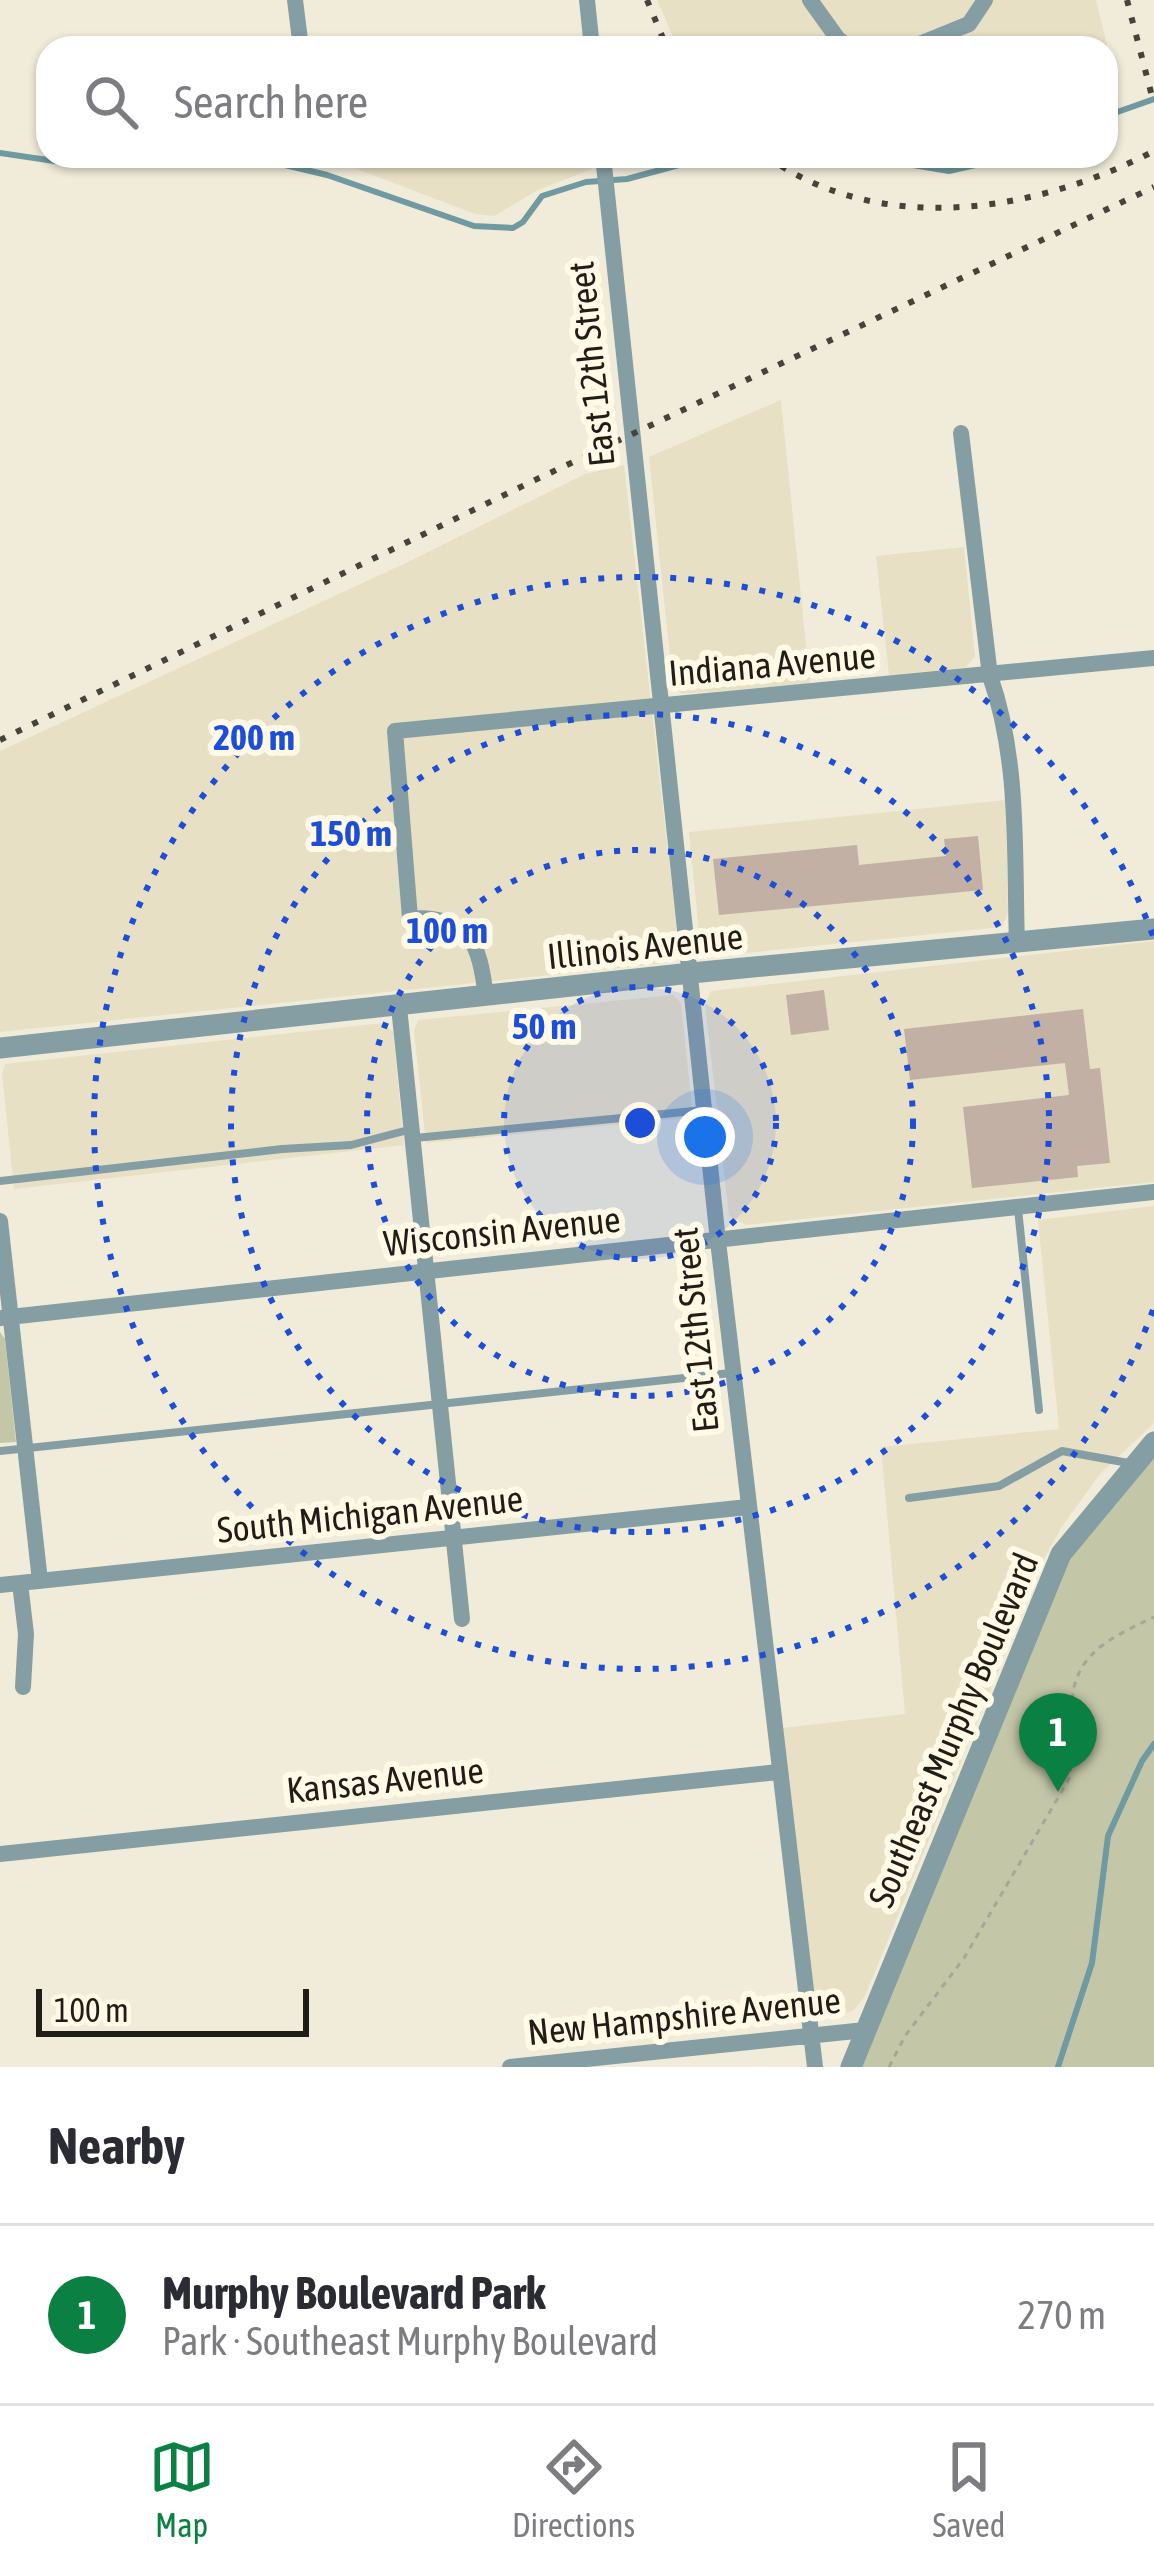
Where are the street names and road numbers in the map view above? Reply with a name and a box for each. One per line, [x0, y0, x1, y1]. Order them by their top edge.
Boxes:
street label: East 12th Street [559, 260, 623, 468]
street label: Indiana Avenue [667, 634, 877, 694]
street label: Illinois Avenue [545, 915, 745, 977]
street label: Wisconsin Avenue [382, 1198, 622, 1264]
street label: East 12th Street [663, 1226, 727, 1434]
street label: South Michigan Avenue [215, 1477, 525, 1551]
street label: Southeast Murphy Boulevard [859, 1547, 1047, 1913]
street label: Kansas Avenue [284, 1749, 486, 1811]
street label: New Hampshire Avenue [526, 1979, 842, 2053]

